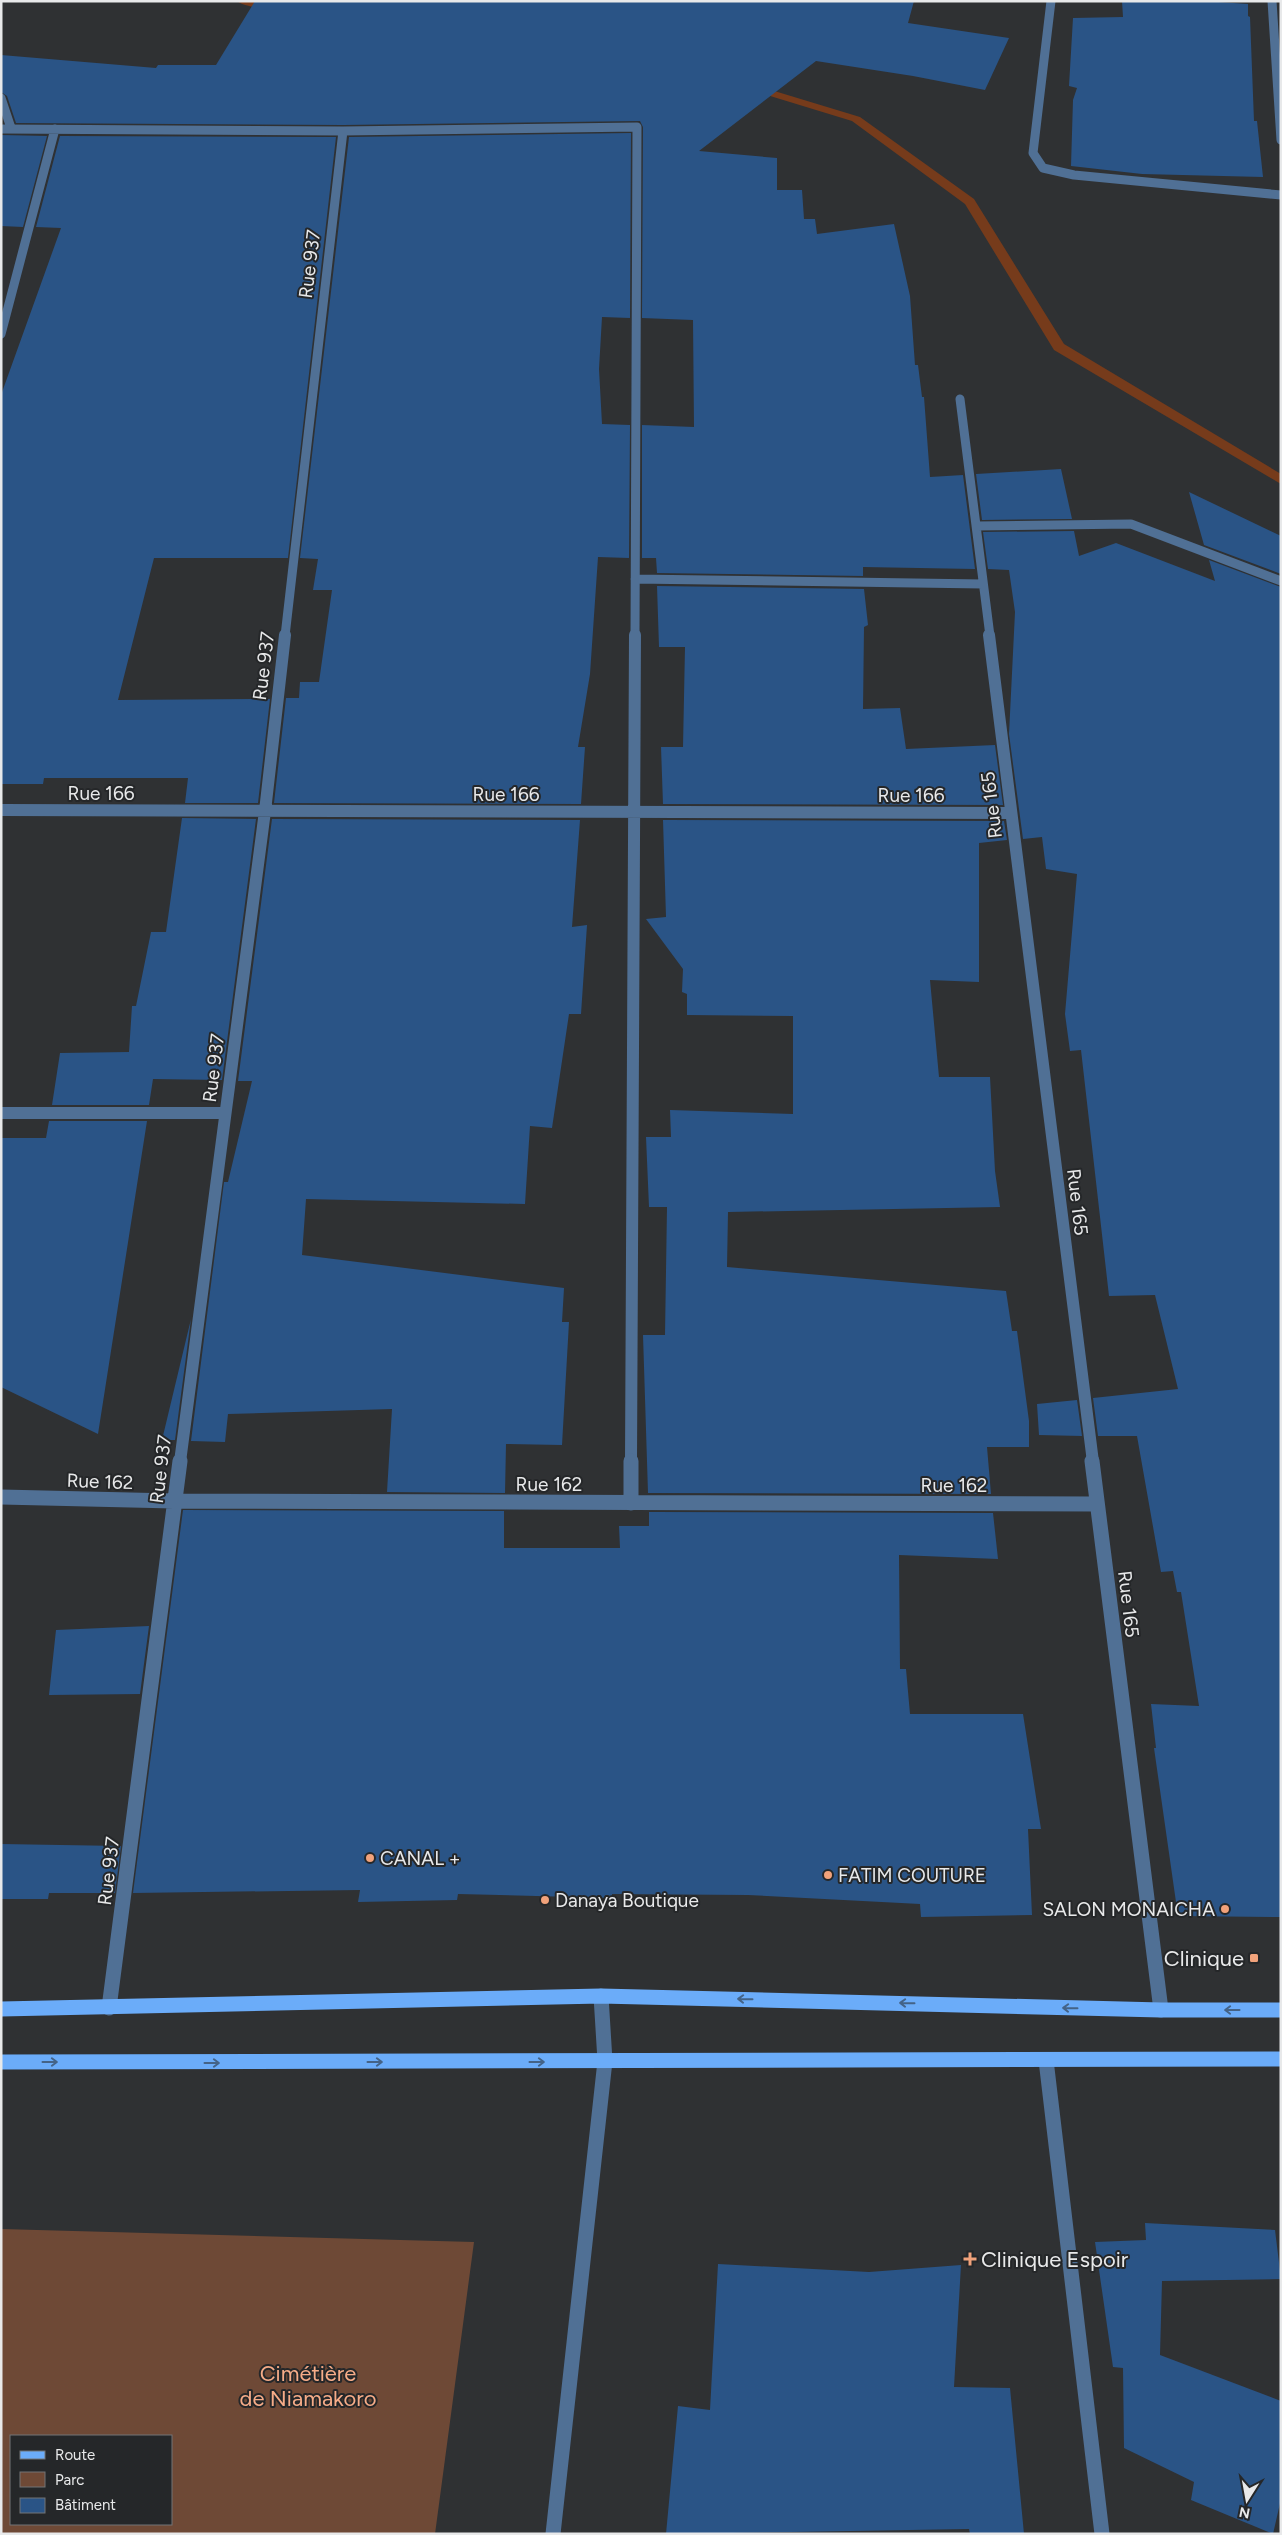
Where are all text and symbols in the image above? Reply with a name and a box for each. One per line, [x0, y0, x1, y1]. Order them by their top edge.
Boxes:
street label: Rue 937 [294, 228, 325, 300]
street label: Rue 937 [248, 630, 279, 702]
street label: Rue 165 [976, 770, 1007, 840]
street label: Rue 166 [68, 782, 135, 805]
street label: Rue 166 [473, 783, 540, 806]
street label: Rue 166 [878, 784, 945, 807]
street label: Rue 937 [198, 1032, 229, 1104]
street label: Rue 165 [1062, 1167, 1093, 1237]
street label: Rue 937 [145, 1433, 176, 1505]
street label: Rue 162 [66, 1469, 134, 1494]
street label: Rue 162 [516, 1473, 582, 1496]
street label: Rue 162 [921, 1474, 987, 1497]
street label: Rue 165 [1113, 1569, 1144, 1639]
street label: Rue 937 [93, 1835, 124, 1907]
place label: CANAL + [380, 1847, 461, 1870]
marker: CANAL + [364, 1852, 376, 1864]
place label: FATIM COUTURE [838, 1864, 986, 1887]
marker: FATIM COUTURE [822, 1869, 834, 1881]
place label: Danaya Boutique [555, 1889, 699, 1912]
marker: Danaya Boutique [539, 1894, 551, 1906]
place label: SALON MONAICHA [1042, 1898, 1215, 1921]
marker: SALON MONAICHA [1219, 1903, 1231, 1915]
place label: Clinique [1164, 1945, 1244, 1972]
marker: Clinique [1248, 1952, 1260, 1964]
one-way arrow [737, 1994, 753, 2004]
one-way arrow [899, 1999, 915, 2008]
one-way arrow [1062, 2003, 1078, 2012]
one-way arrow [1224, 2005, 1240, 2015]
one-way arrow [42, 2057, 58, 2067]
one-way arrow [366, 2057, 383, 2067]
one-way arrow [529, 2057, 545, 2067]
one-way arrow [204, 2058, 220, 2067]
place label: Clinique Espoir [981, 2246, 1129, 2273]
marker: Clinique Espoir [963, 2252, 977, 2266]
park label: Cimétière de Niamakoro [239, 2360, 377, 2412]
legend [10, 2435, 172, 2525]
text: Route [55, 2446, 95, 2464]
text: Parc [55, 2471, 84, 2489]
north arrow [1222, 2475, 1272, 2525]
text: Bâtiment [55, 2496, 116, 2514]
text: N [1238, 2503, 1252, 2522]

